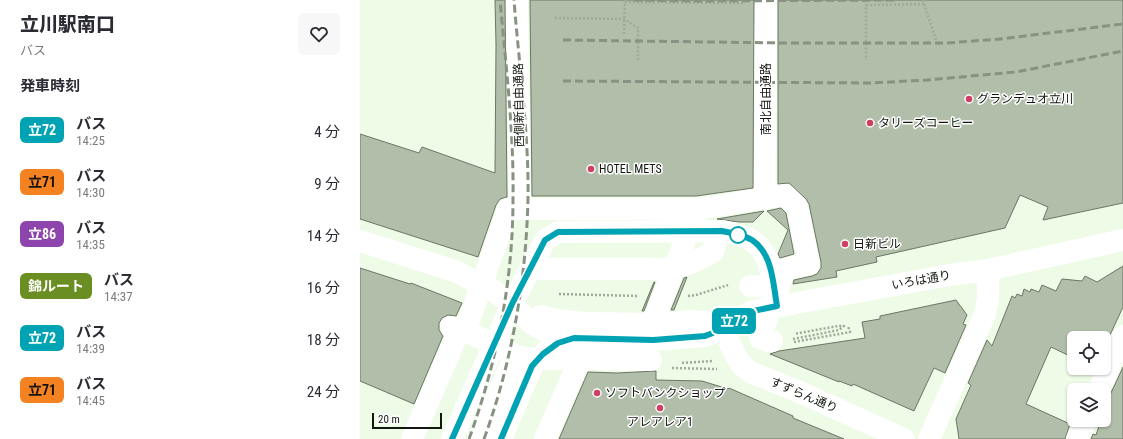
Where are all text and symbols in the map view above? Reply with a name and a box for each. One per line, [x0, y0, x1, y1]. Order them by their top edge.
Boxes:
text: 立川駅南口 [20, 13, 115, 36]
button: heart [298, 13, 340, 55]
text: バス [20, 43, 46, 58]
street label: 西側新自由通路 [511, 63, 527, 147]
street label: 南北自由通路 [759, 63, 773, 135]
text: 発車時刻 [20, 77, 80, 95]
place label: グランデュオ立川 [977, 92, 1073, 106]
marker: グランデュオ立川 [964, 94, 974, 104]
text: バス [76, 115, 106, 133]
place label: タリーズコーヒー [878, 116, 973, 130]
marker: タリーズコーヒー [865, 118, 875, 128]
text: 立72 [28, 122, 56, 138]
text: 4 分 [314, 123, 340, 141]
text: 14:25 [76, 133, 105, 148]
place label: HOTEL METS [599, 162, 662, 176]
marker: HOTEL METS [586, 164, 596, 174]
text: バス [76, 167, 106, 185]
text: 立71 [28, 174, 56, 190]
text: 9 分 [314, 175, 340, 193]
text: 14:30 [76, 185, 105, 200]
text: バス [76, 219, 106, 237]
text: 立86 [28, 226, 56, 242]
unlabelled marker [729, 226, 747, 244]
text: 14 分 [307, 227, 340, 245]
text: 14:35 [76, 237, 105, 252]
place label: 日新ビル [853, 237, 901, 251]
marker: 日新ビル [840, 239, 850, 249]
street label: いろは通り [890, 268, 952, 292]
text: バス [104, 271, 134, 289]
text: 錦ルート [28, 278, 84, 294]
text: 16 分 [307, 279, 340, 297]
text: 14:37 [104, 289, 133, 304]
line badge: 立72 [711, 308, 757, 334]
text: 立72 [720, 313, 748, 329]
text: バス [76, 323, 106, 341]
text: 立72 [28, 330, 56, 346]
text: 18 分 [307, 331, 340, 349]
map controls [1067, 331, 1111, 427]
button: locate [1067, 331, 1111, 375]
text: 14:39 [76, 341, 105, 356]
street label: すずらん通り [768, 374, 840, 416]
text: バス [76, 375, 106, 393]
text: 立71 [28, 382, 56, 398]
text: 24 分 [307, 383, 340, 401]
button: layers [1067, 383, 1111, 427]
place label: ソフトバンクショップ [605, 386, 726, 400]
marker: ソフトバンクショップ [592, 388, 602, 398]
text: 14:45 [76, 393, 105, 408]
marker: アレアレア1 [655, 403, 665, 413]
scale bar [372, 411, 442, 430]
text: 20 m [378, 413, 400, 426]
place label: アレアレア1 [627, 415, 693, 429]

